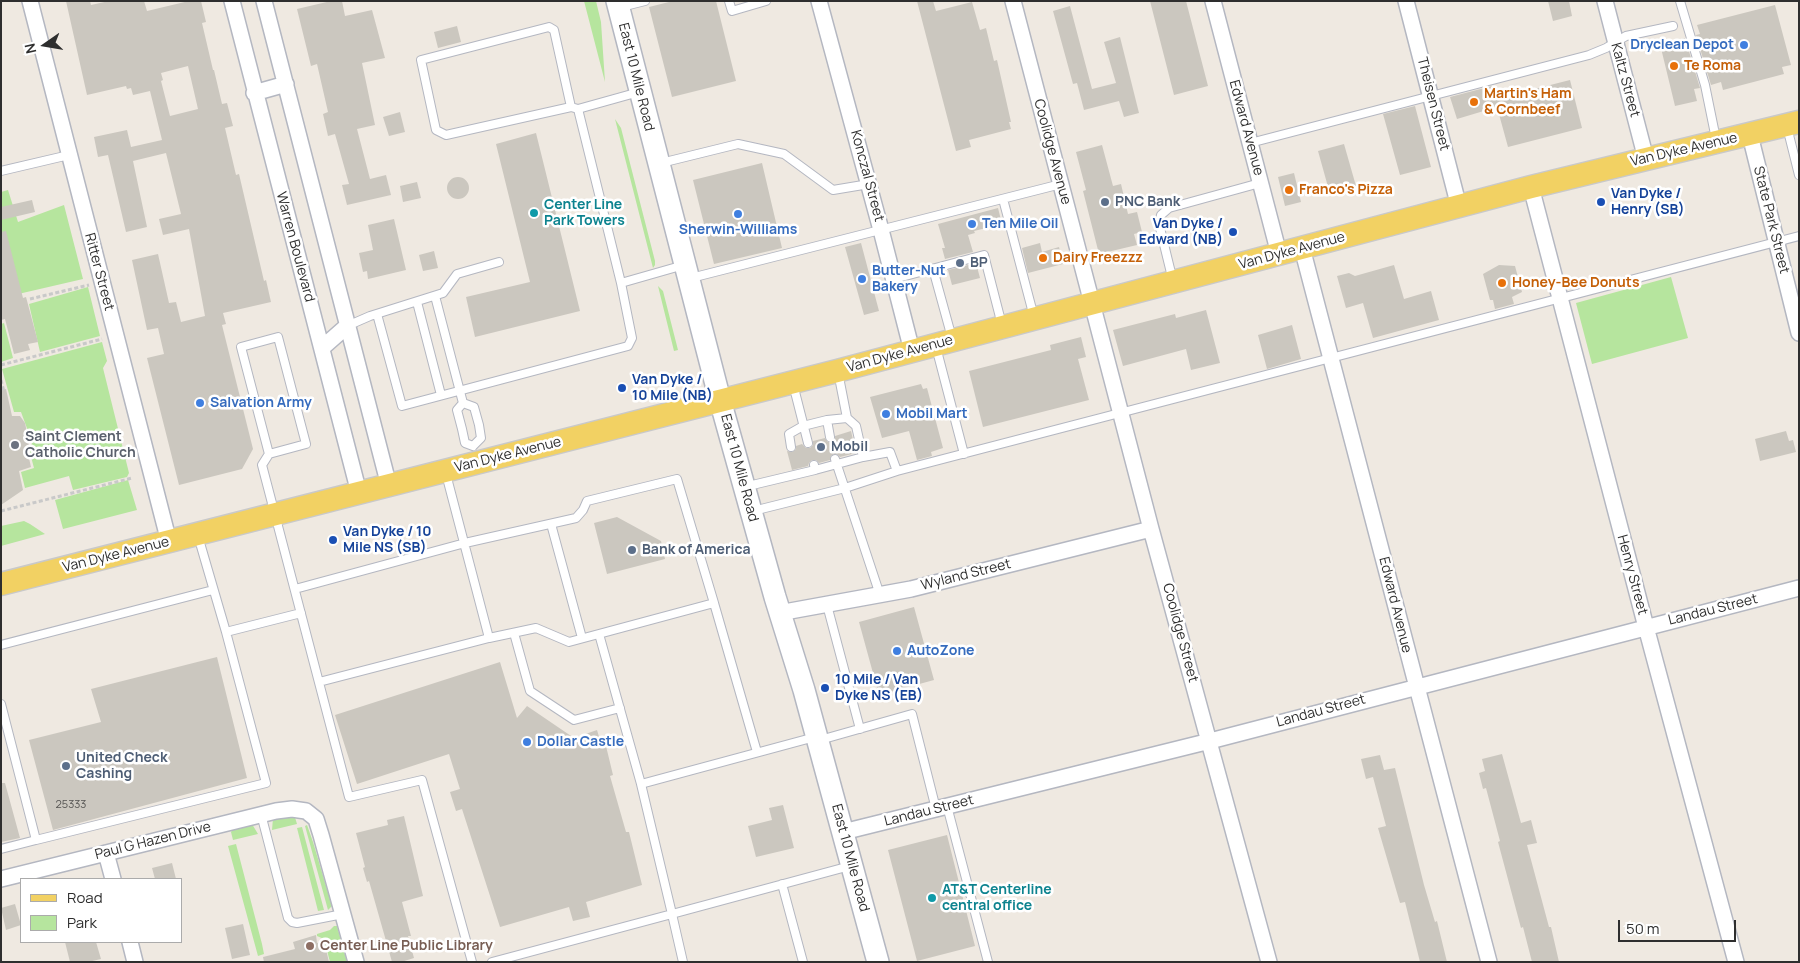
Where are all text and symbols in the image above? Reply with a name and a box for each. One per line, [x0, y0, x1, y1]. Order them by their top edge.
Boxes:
north arrow [20, 20, 70, 70]
street label: East 10 Mile Road [614, 21, 658, 133]
place label: Dryclean Depot [1630, 37, 1734, 53]
marker: Dryclean Depot [1738, 39, 1750, 51]
text: N [20, 41, 40, 56]
street label: Kaltz Street [1607, 41, 1643, 119]
street label: Theisen Street [1413, 56, 1453, 152]
place label: Te Roma [1684, 58, 1741, 74]
marker: Te Roma [1668, 60, 1680, 72]
street label: Edward Avenue [1225, 78, 1267, 178]
place label: Martin's Ham & Cornbeef [1484, 86, 1571, 118]
marker: Martin's Ham & Cornbeef [1468, 96, 1480, 108]
street label: Coolidge Avenue [1030, 97, 1074, 207]
street label: Konczal Street [847, 128, 887, 224]
street label: Van Dyke Avenue [1629, 130, 1739, 170]
street label: State Park Street [1750, 165, 1792, 275]
place label: Franco's Pizza [1299, 182, 1393, 198]
marker: Franco's Pizza [1283, 184, 1295, 196]
place label: Van Dyke / Henry (SB) [1611, 186, 1685, 218]
street label: Warren Boulevard [272, 190, 318, 304]
place label: PNC Bank [1115, 194, 1180, 210]
marker: PNC Bank [1099, 196, 1111, 208]
marker: Van Dyke / Henry (SB) [1595, 196, 1607, 208]
place label: Center Line Park Towers [544, 197, 625, 230]
marker: Center Line Park Towers [528, 207, 540, 219]
marker: Sherwin-Williams [732, 208, 744, 220]
place label: Ten Mile Oil [982, 216, 1059, 232]
place label: Van Dyke / Edward (NB) [1139, 216, 1223, 248]
marker: Ten Mile Oil [966, 218, 978, 230]
place label: Sherwin-Williams [679, 222, 797, 238]
marker: Van Dyke / Edward (NB) [1227, 226, 1239, 238]
street label: Van Dyke Avenue [1237, 229, 1347, 273]
street label: Ritter Street [81, 231, 117, 313]
place label: Dairy Freezzz [1053, 250, 1143, 266]
marker: Dairy Freezzz [1037, 252, 1049, 264]
place label: BP [970, 255, 988, 271]
marker: BP [954, 257, 966, 269]
place label: Butter-Nut Bakery [872, 263, 946, 296]
marker: Butter-Nut Bakery [856, 273, 868, 285]
place label: Honey-Bee Donuts [1512, 275, 1640, 291]
marker: Honey-Bee Donuts [1496, 277, 1508, 289]
street label: Van Dyke Avenue [845, 332, 955, 376]
place label: Van Dyke / 10 Mile (NB) [632, 372, 713, 404]
marker: Van Dyke / 10 Mile (NB) [616, 382, 628, 394]
place label: Salvation Army [210, 395, 312, 411]
marker: Salvation Army [194, 397, 206, 409]
place label: Mobil Mart [896, 406, 968, 422]
marker: Mobil Mart [880, 408, 892, 420]
street label: East 10 Mile Road [717, 412, 761, 524]
place label: Saint Clement Catholic Church [25, 429, 136, 462]
street label: Van Dyke Avenue [453, 434, 563, 476]
marker: Saint Clement Catholic Church [9, 439, 21, 451]
place label: Mobil [831, 439, 868, 455]
marker: Mobil [815, 441, 827, 453]
place label: Van Dyke / 10 Mile NS (SB) [343, 524, 431, 556]
street label: Henry Street [1613, 533, 1651, 617]
street label: Van Dyke Avenue [61, 534, 171, 576]
marker: Van Dyke / 10 Mile NS (SB) [327, 534, 339, 546]
place label: Bank of America [642, 542, 751, 558]
marker: Bank of America [626, 544, 638, 556]
street label: Edward Avenue [1375, 555, 1415, 655]
street label: Wyland Street [919, 556, 1013, 594]
street label: Coolidge Street [1159, 582, 1201, 684]
street label: Landau Street [1667, 591, 1759, 629]
place label: AutoZone [907, 643, 974, 659]
marker: AutoZone [891, 645, 903, 657]
place label: 10 Mile / Van Dyke NS (EB) [835, 672, 923, 704]
marker: 10 Mile / Van Dyke NS (EB) [819, 682, 831, 694]
street label: Landau Street [1275, 691, 1367, 731]
place label: Dollar Castle [537, 734, 624, 750]
marker: Dollar Castle [521, 736, 533, 748]
place label: United Check Cashing [76, 750, 167, 782]
marker: United Check Cashing [60, 760, 72, 772]
street label: Landau Street [883, 792, 975, 830]
house number: 25333 [56, 798, 86, 812]
street label: East 10 Mile Road [828, 802, 872, 914]
street label: Paul G Hazen Drive [93, 818, 213, 864]
legend [20, 878, 182, 943]
place label: AT&T Centerline central office [942, 882, 1052, 914]
text: Road [67, 887, 103, 908]
marker: AT&T Centerline central office [926, 892, 938, 904]
scale bar [1620, 910, 1738, 942]
text: Park [67, 912, 97, 933]
text: 50 m [1626, 918, 1660, 939]
place label: Center Line Public Library [320, 938, 493, 954]
marker: Center Line Public Library [304, 940, 316, 952]

